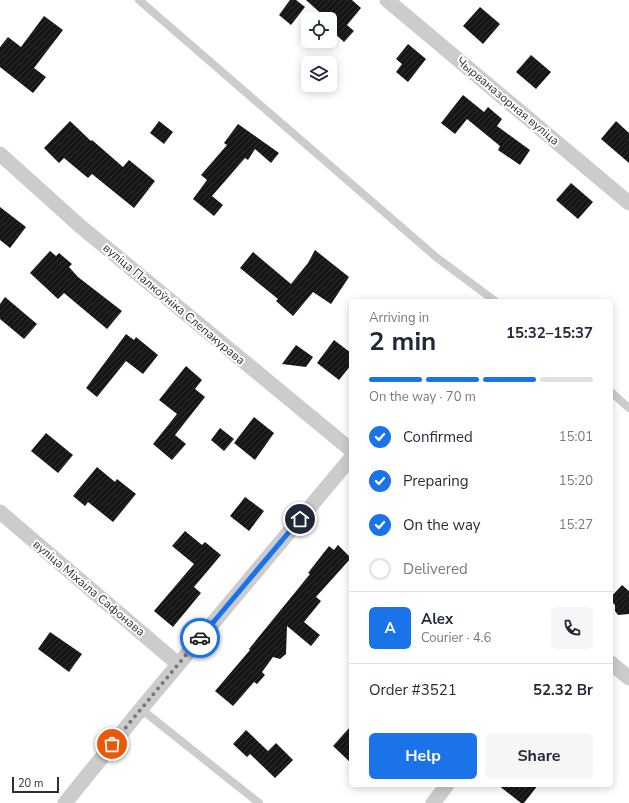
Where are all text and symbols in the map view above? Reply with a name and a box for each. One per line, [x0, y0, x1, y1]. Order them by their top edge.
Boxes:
map controls [301, 12, 337, 92]
button: locate [301, 12, 337, 48]
street label: Чырваназорная вуліца [453, 53, 563, 149]
button: layers [301, 56, 337, 92]
street label: вуліца Палкоўніка Слепакурава [100, 240, 248, 368]
text: Arriving in [369, 309, 429, 327]
text: 15:32–15:37 [506, 323, 593, 343]
text: 2 min [369, 324, 436, 359]
text: On the way · 70 m [369, 388, 476, 406]
icon: check [369, 426, 391, 448]
text: Confirmed [403, 427, 473, 447]
text: 15:01 [559, 428, 593, 446]
icon: check [369, 470, 391, 492]
text: Preparing [403, 471, 468, 491]
text: 15:20 [559, 472, 593, 490]
pin [283, 502, 317, 536]
icon: home [289, 508, 311, 530]
icon: check [369, 514, 391, 536]
text: On the way [403, 515, 481, 535]
text: 15:27 [559, 516, 593, 534]
street label: вуліца Міхаіла Сафонава [30, 536, 148, 640]
text: Delivered [403, 559, 468, 579]
button: phone [551, 607, 593, 649]
text: Alex [421, 609, 453, 629]
courier [180, 618, 220, 658]
text: A [384, 618, 396, 638]
icon: car [189, 627, 211, 649]
text: Courier · 4.6 [421, 629, 491, 647]
text: Order #3521 [369, 680, 457, 700]
text: 52.32 Br [533, 680, 593, 700]
pin [95, 727, 129, 761]
icon: bag [101, 733, 123, 755]
button: Help [369, 733, 477, 779]
button: Share [485, 733, 593, 779]
scale bar [12, 775, 59, 794]
text: 20 m [18, 776, 43, 791]

